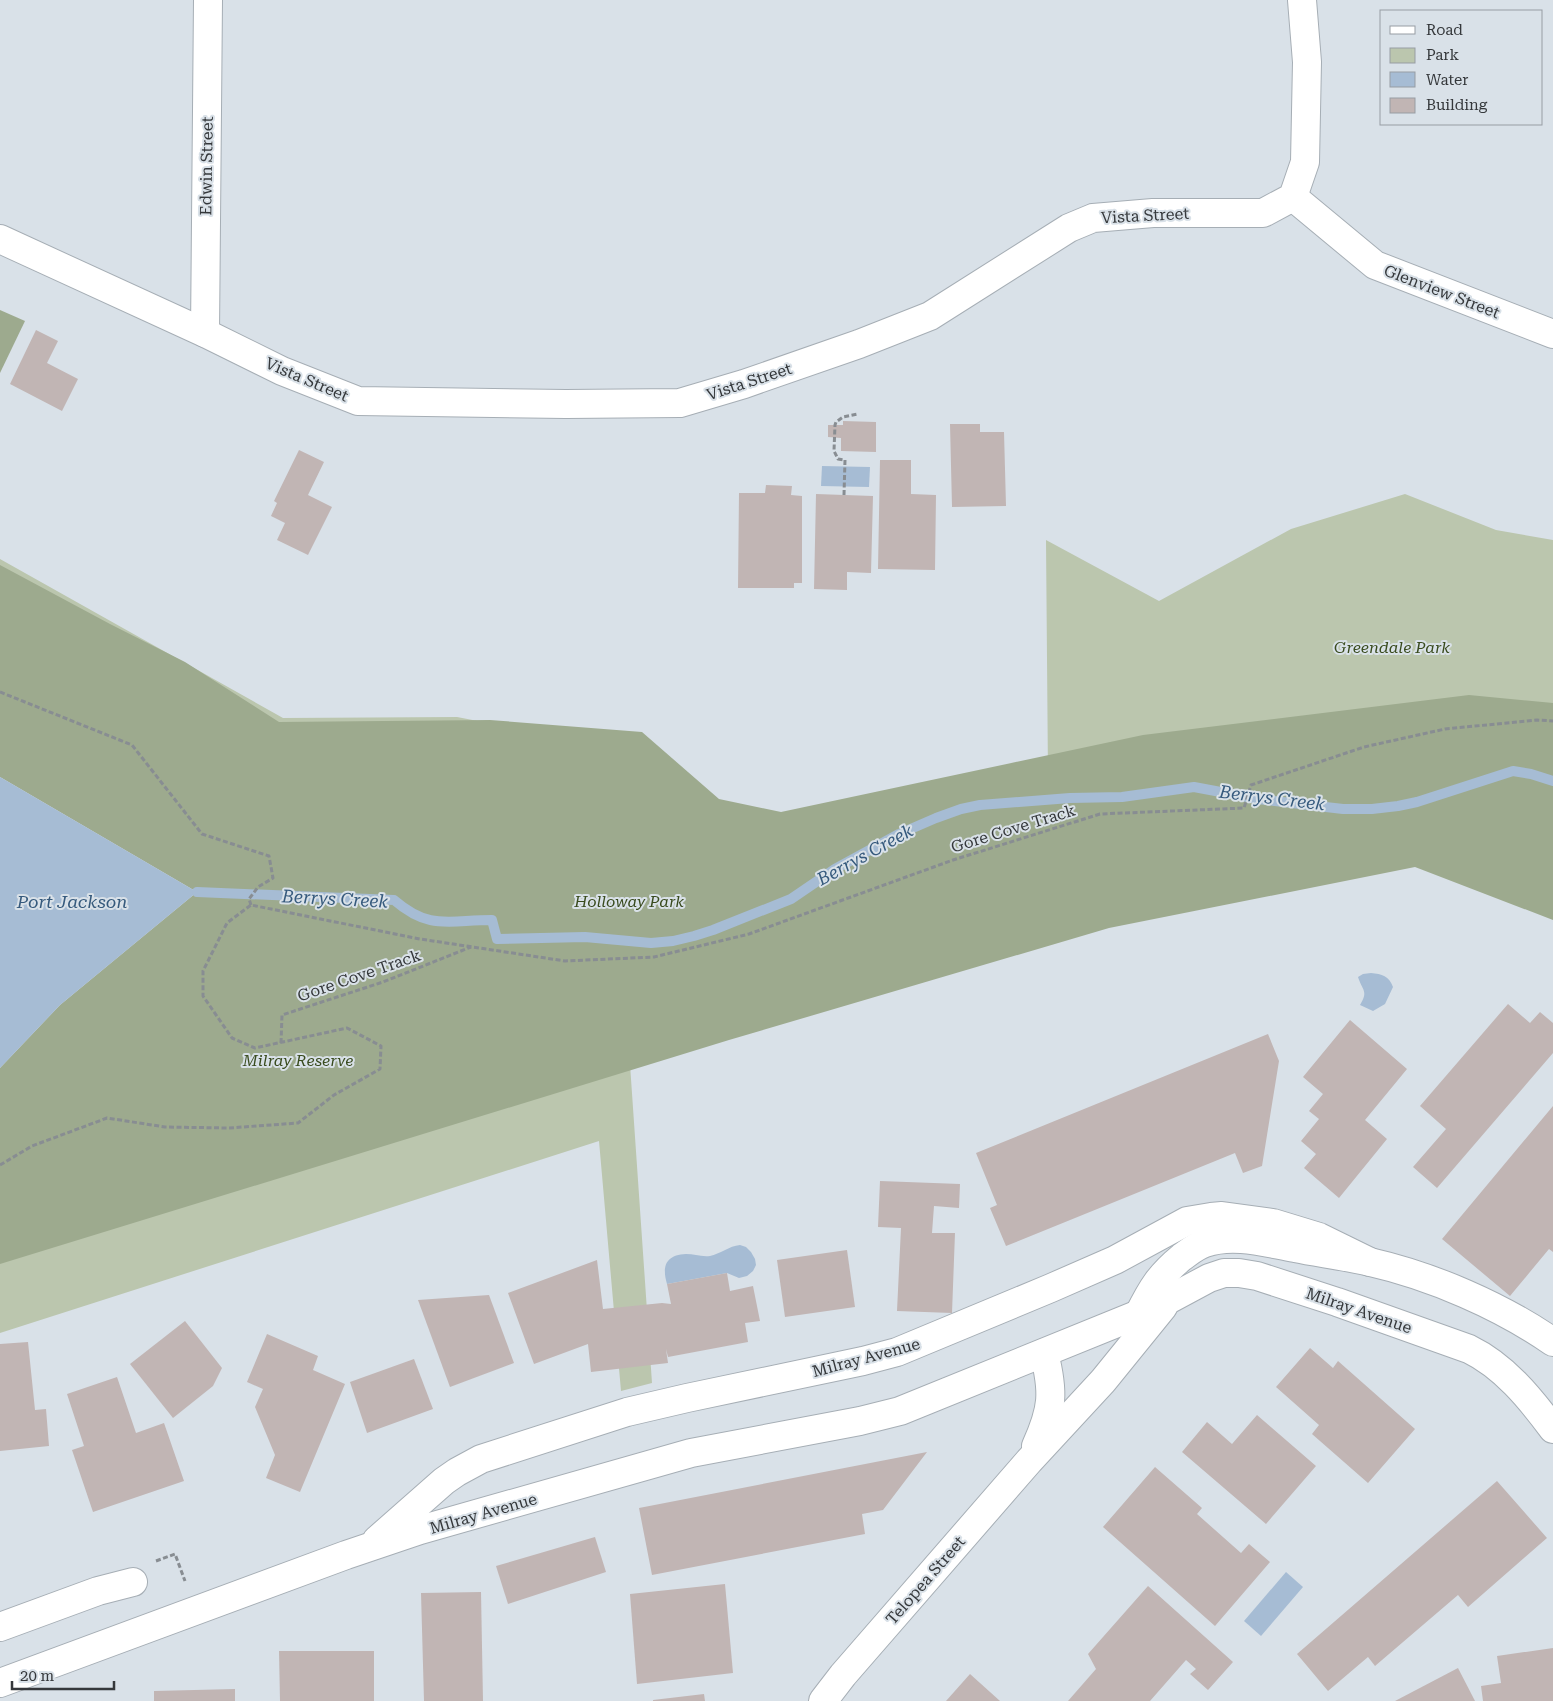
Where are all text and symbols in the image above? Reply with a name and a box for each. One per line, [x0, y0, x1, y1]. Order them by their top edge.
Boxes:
legend [1380, 10, 1543, 125]
text: Road [1426, 21, 1463, 39]
text: Park [1426, 46, 1460, 64]
text: Water [1426, 71, 1468, 89]
text: Building [1426, 96, 1488, 114]
street label: Edwin Street [196, 116, 217, 216]
street label: Vista Street [1100, 204, 1190, 227]
street label: Glenview Street [1381, 261, 1502, 322]
street label: Vista Street [262, 353, 351, 405]
street label: Vista Street [704, 359, 794, 404]
park label: Greendale Park [1334, 638, 1450, 657]
water label: Berrys Creek [1217, 780, 1326, 814]
street label: Gore Cove Track [949, 801, 1078, 856]
water label: Berrys Creek [812, 819, 917, 890]
water label: Berrys Creek [280, 885, 389, 912]
water label: Port Jackson [16, 891, 127, 912]
park label: Holloway Park [573, 892, 684, 911]
street label: Gore Cove Track [295, 945, 423, 1005]
park label: Milray Reserve [242, 1051, 353, 1070]
street label: Milray Avenue [1303, 1283, 1415, 1338]
street label: Milray Avenue [810, 1334, 922, 1381]
street label: Milray Avenue [427, 1489, 539, 1538]
street label: Telopea Street [882, 1532, 969, 1628]
scale bar [12, 1658, 115, 1690]
text: 20 m [20, 1667, 55, 1685]

